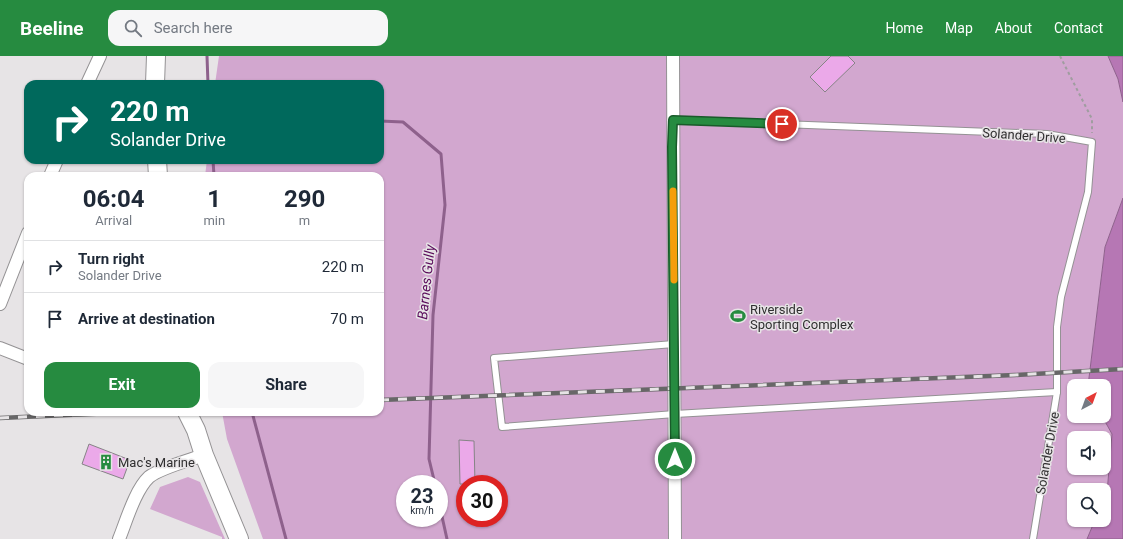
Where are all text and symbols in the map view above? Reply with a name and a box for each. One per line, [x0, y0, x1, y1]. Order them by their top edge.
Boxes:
search box [108, 10, 388, 46]
text: Beeline [20, 17, 84, 40]
icon: search [122, 17, 144, 39]
text: Search here [154, 19, 233, 37]
text: Home [885, 20, 923, 36]
text: Map [945, 20, 973, 36]
text: About [995, 20, 1032, 36]
text: Contact [1054, 20, 1103, 36]
text: 220 m [110, 95, 189, 128]
icon: right [44, 96, 96, 148]
pin [765, 107, 799, 141]
icon: arrive [771, 113, 793, 135]
street label: Solander Drive [982, 125, 1066, 146]
text: Solander Drive [110, 129, 226, 150]
text: 06:04 [83, 185, 145, 213]
text: 1 [207, 185, 221, 213]
text: 290 [284, 185, 325, 213]
text: Arrival [95, 213, 132, 228]
text: min [203, 213, 225, 228]
text: m [299, 213, 310, 228]
water label: Barnes Gully [414, 243, 438, 320]
text: Turn right [78, 250, 144, 268]
icon: right [44, 256, 66, 278]
text: 220 m [322, 258, 364, 276]
text: Solander Drive [78, 268, 162, 283]
place label: Riverside Sporting Complex [750, 302, 854, 332]
sports icon: Riverside Sporting Complex [729, 307, 747, 325]
icon: arrive [44, 308, 66, 330]
text: Arrive at destination [78, 310, 215, 328]
text: 70 m [330, 310, 364, 328]
button: Exit [44, 362, 200, 408]
button: Share [208, 362, 364, 408]
north arrow [1067, 379, 1111, 423]
map controls [1067, 379, 1111, 527]
street label: Solander Drive [1033, 411, 1062, 496]
button: sound [1067, 431, 1111, 475]
position arrow [654, 438, 696, 480]
building icon: Mac's Marine [97, 453, 115, 471]
place label: Mac's Marine [118, 455, 195, 470]
speed limit sign: 30 [456, 475, 508, 527]
button: search [1067, 483, 1111, 527]
text: 23 [411, 484, 433, 508]
text: km/h [410, 505, 434, 516]

